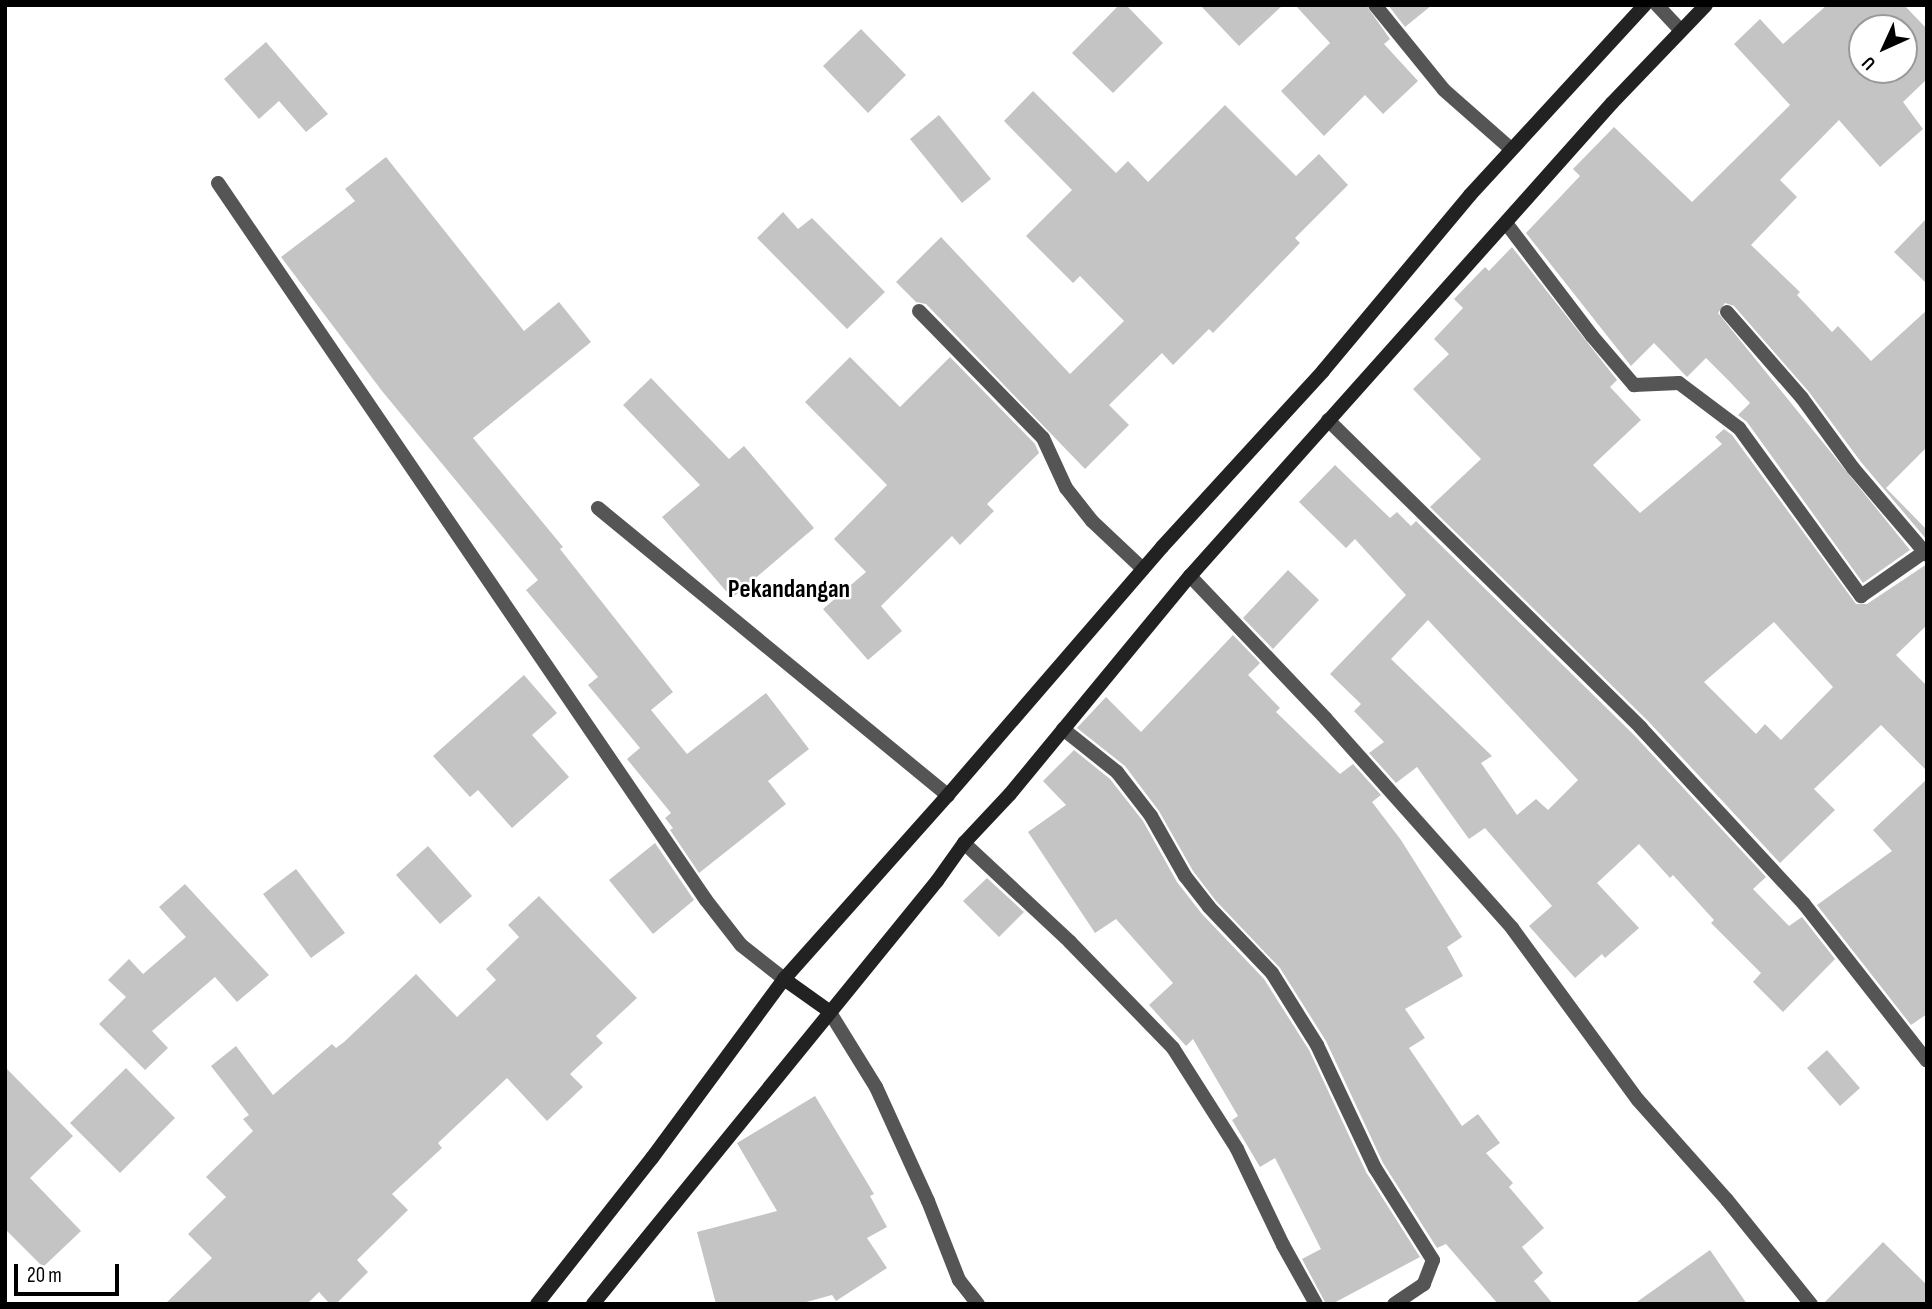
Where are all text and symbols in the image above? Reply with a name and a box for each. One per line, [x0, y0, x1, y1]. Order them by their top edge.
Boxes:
north arrow [1848, 14, 1918, 84]
text: U [1858, 51, 1881, 74]
district label: Pekandangan [728, 574, 850, 606]
scale bar [18, 1250, 122, 1294]
text: 20 m [27, 1263, 62, 1288]

